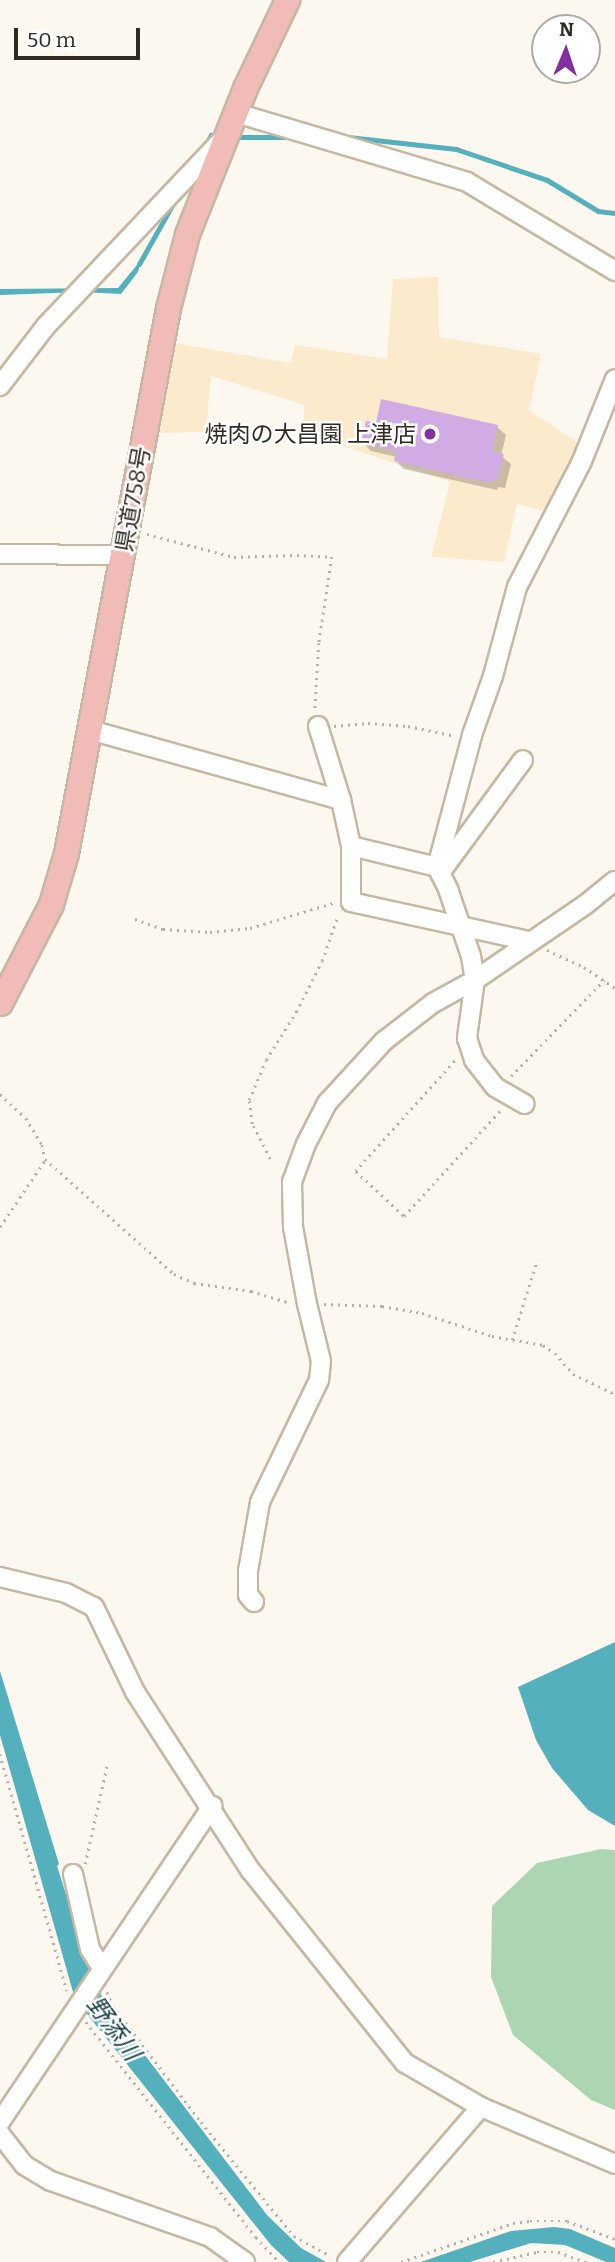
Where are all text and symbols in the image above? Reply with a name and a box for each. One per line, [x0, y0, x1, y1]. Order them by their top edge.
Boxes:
scale bar [18, 14, 144, 58]
north arrow [531, 14, 601, 84]
text: N [559, 18, 574, 41]
text: 50 m [27, 27, 76, 53]
place label: 焼肉の大昌園 上津店 [204, 420, 416, 448]
marker: 焼肉の大昌園 上津店 [422, 426, 438, 442]
street label: 県道758号 [110, 444, 156, 554]
water label: 野添川 [80, 1991, 146, 2067]

